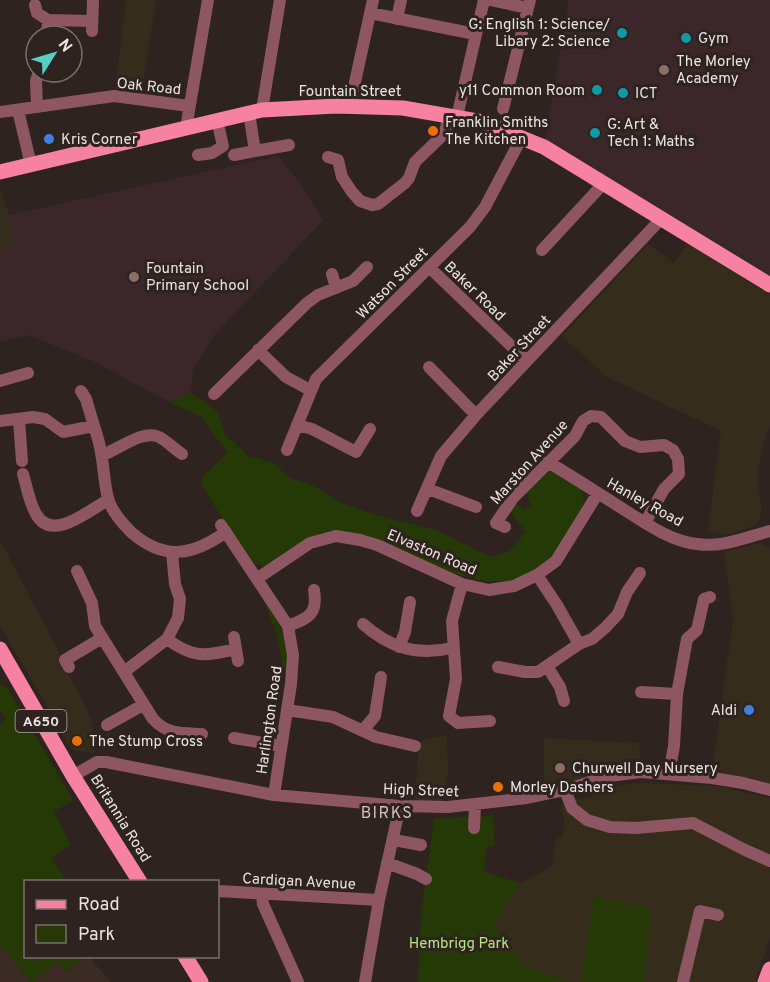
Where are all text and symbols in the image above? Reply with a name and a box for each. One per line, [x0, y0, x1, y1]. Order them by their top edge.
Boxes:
place label: G: English 1: Science/ Libary 2: Science [468, 16, 611, 52]
north arrow [24, 24, 84, 84]
marker: G: English 1: Science/ Libary 2: Science [615, 26, 629, 40]
place label: Gym [698, 30, 729, 49]
marker: Gym [679, 31, 693, 45]
text: N [53, 36, 76, 57]
place label: The Morley Academy [676, 53, 751, 89]
marker: The Morley Academy [657, 63, 671, 77]
street label: Oak Road [116, 75, 182, 100]
place label: y11 Common Room [459, 82, 585, 101]
street label: Fountain Street [299, 83, 401, 102]
marker: y11 Common Room [590, 83, 604, 97]
place label: ICT [635, 85, 658, 104]
marker: ICT [616, 86, 630, 100]
place label: Franklin Smiths The Kitchen [445, 114, 548, 150]
place label: G: Art & Tech 1: Maths [607, 116, 695, 152]
marker: Franklin Smiths The Kitchen [426, 124, 440, 138]
marker: G: Art & Tech 1: Maths [588, 126, 602, 140]
place label: Kris Corner [61, 131, 138, 150]
marker: Kris Corner [42, 132, 56, 146]
street label: Watson Street [353, 244, 433, 324]
street label: Baker Road [439, 258, 508, 326]
place label: Fountain Primary School [146, 260, 249, 296]
marker: Fountain Primary School [127, 270, 141, 284]
street label: Baker Street [484, 312, 556, 386]
street label: Marston Avenue [487, 417, 573, 509]
street label: Hanley Road [603, 475, 686, 532]
street label: Elvaston Road [384, 526, 479, 581]
street label: Harlington Road [253, 665, 287, 776]
place label: Aldi [711, 702, 737, 721]
marker: Aldi [742, 703, 756, 717]
road number: A650 [15, 710, 66, 732]
place label: The Stump Cross [89, 733, 203, 752]
marker: The Stump Cross [70, 734, 84, 748]
place label: Churwell Day Nursery [572, 760, 718, 779]
marker: Churwell Day Nursery [553, 761, 567, 775]
street label: Britannia Road [85, 771, 154, 866]
place label: Morley Dashers [510, 779, 614, 798]
marker: Morley Dashers [491, 780, 505, 794]
street label: High Street [383, 781, 459, 802]
district label: BIRKS [361, 804, 413, 824]
street label: Cardigan Avenue [242, 870, 356, 895]
legend [24, 880, 219, 958]
text: Road [78, 894, 120, 917]
text: Park [78, 924, 115, 947]
park label: Hembrigg Park [409, 935, 509, 954]

